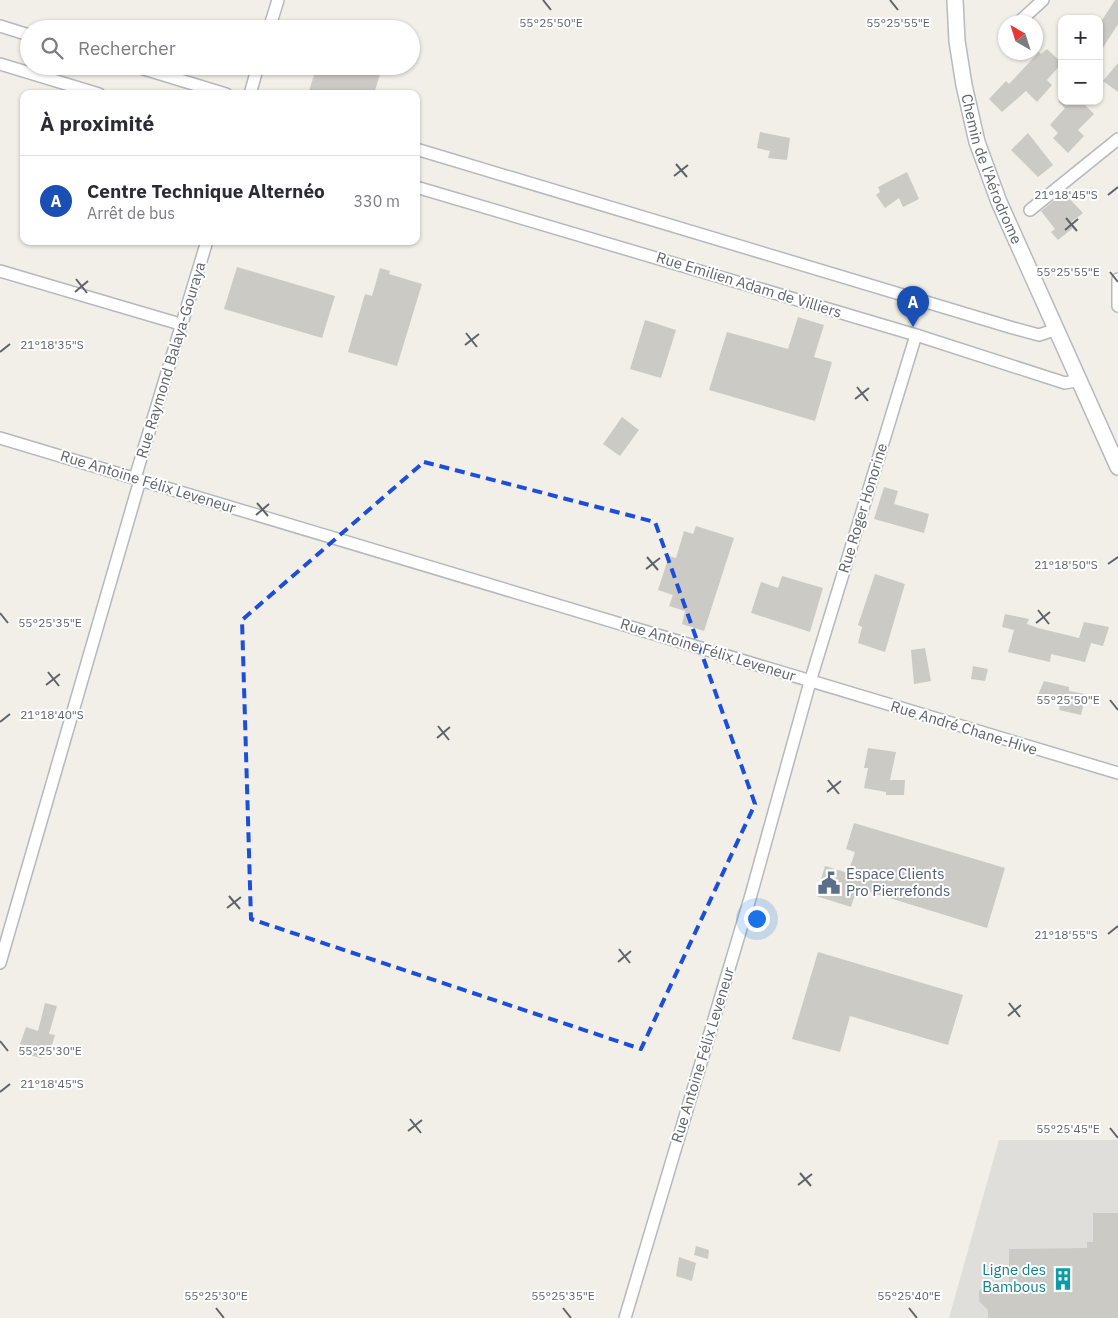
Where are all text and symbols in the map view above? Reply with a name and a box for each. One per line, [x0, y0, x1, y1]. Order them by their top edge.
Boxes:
text: 55°25'50"E [519, 15, 583, 30]
text: 55°25'55"E [866, 15, 930, 30]
north arrow [998, 15, 1043, 60]
map controls [1058, 15, 1103, 105]
button: + [1058, 15, 1103, 60]
search box [20, 20, 420, 75]
icon: search [38, 34, 66, 62]
text: Rechercher [78, 36, 176, 60]
button: − [1058, 60, 1103, 105]
street label: Chemin de l'Aérodrome [957, 92, 1027, 247]
text: À proximité [40, 109, 154, 137]
text: Centre Technique Alternéo [87, 179, 325, 203]
text: 21°18'45"S [1034, 187, 1098, 202]
text: A [51, 191, 61, 211]
text: 330 m [353, 191, 400, 211]
text: Arrêt de bus [87, 203, 175, 223]
street label: Rue Emilien Adam de Villiers [654, 247, 844, 322]
street label: Rue Raymond Balaya-Gouraya [132, 259, 209, 460]
text: 55°25'55"E [1036, 264, 1100, 279]
pin: A [897, 286, 929, 327]
text: 21°18'35"S [20, 337, 84, 352]
street label: Rue Roger Honorine [834, 441, 891, 575]
street label: Rue Antoine Félix Leveneur [58, 446, 239, 517]
text: 21°18'50"S [1034, 557, 1098, 572]
street label: Rue Antoine Félix Leveneur [618, 614, 799, 685]
text: 55°25'35"E [18, 615, 82, 630]
text: 55°25'50"E [1036, 692, 1100, 707]
street label: Rue André Chane-Hive [888, 696, 1040, 759]
text: 21°18'40"S [20, 707, 84, 722]
place label: Espace Clients Pro Pierrefonds [846, 864, 950, 900]
public building icon: Espace Clients Pro Pierrefonds [816, 870, 842, 896]
your location [744, 906, 770, 932]
text: 21°18'55"S [1034, 927, 1098, 942]
street label: Rue Antoine Félix Leveneur [667, 964, 738, 1145]
text: 55°25'30"E [18, 1043, 82, 1058]
text: 21°18'45"S [20, 1076, 84, 1091]
text: 55°25'45"E [1036, 1121, 1100, 1136]
place label: Ligne des Bambous [982, 1260, 1046, 1296]
building icon: Ligne des Bambous [1050, 1266, 1076, 1292]
text: 55°25'30"E [184, 1288, 248, 1303]
text: 55°25'35"E [531, 1288, 595, 1303]
text: 55°25'40"E [877, 1288, 941, 1303]

